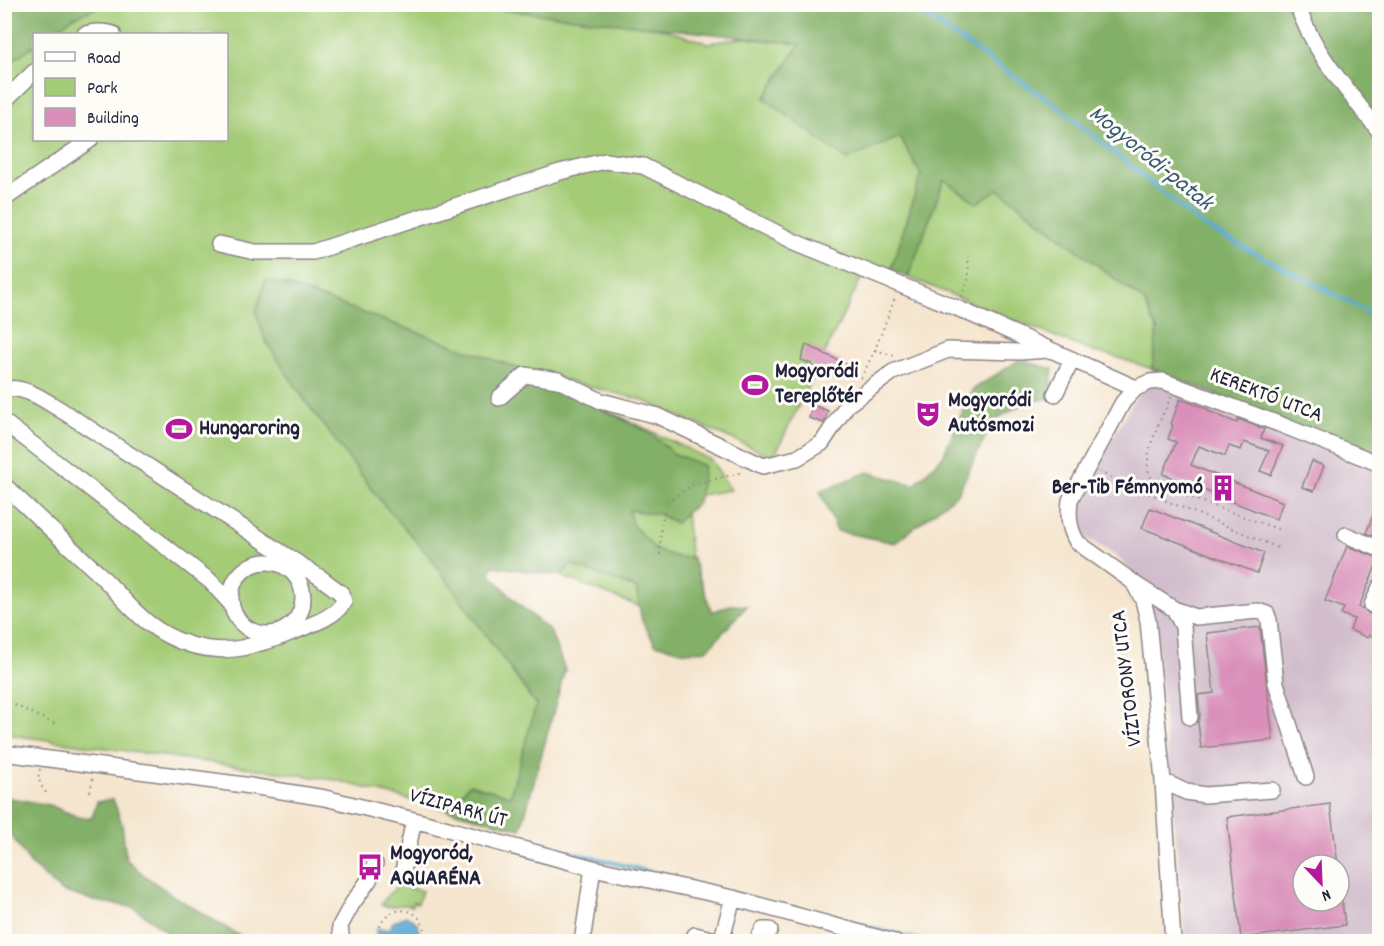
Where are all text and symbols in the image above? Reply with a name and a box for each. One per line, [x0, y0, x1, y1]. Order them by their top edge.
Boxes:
legend [33, 33, 228, 141]
text: Road [87, 47, 121, 72]
text: Park [87, 77, 118, 102]
water label: Mogyoródi-patak [1080, 98, 1221, 221]
text: Building [87, 107, 139, 132]
place label: Mogyoródi Tereplőtér [775, 357, 863, 413]
street label: KEREKTÓ UTCA [1205, 360, 1327, 432]
sports icon: Mogyoródi Tereplőtér [740, 370, 770, 400]
place label: Mogyoródi Autósmozi [948, 386, 1034, 442]
theatre icon: Mogyoródi Autósmozi [913, 399, 943, 429]
sports icon: Hungaroring [164, 414, 194, 444]
place label: Hungaroring [199, 414, 300, 445]
place label: Ber-Tib Fémnyomó [1052, 473, 1203, 504]
building icon: Ber-Tib Fémnyomó [1208, 473, 1238, 503]
street label: VÍZTORONY UTCA [1104, 608, 1152, 748]
street label: VÍZIPARK ÚT [406, 781, 510, 837]
place label: Mogyoród, AQUARÉNA [390, 839, 481, 895]
bus stop icon: Mogyoród, AQUARÉNA [355, 852, 385, 882]
north arrow [1291, 853, 1351, 913]
text: N [1318, 882, 1334, 907]

